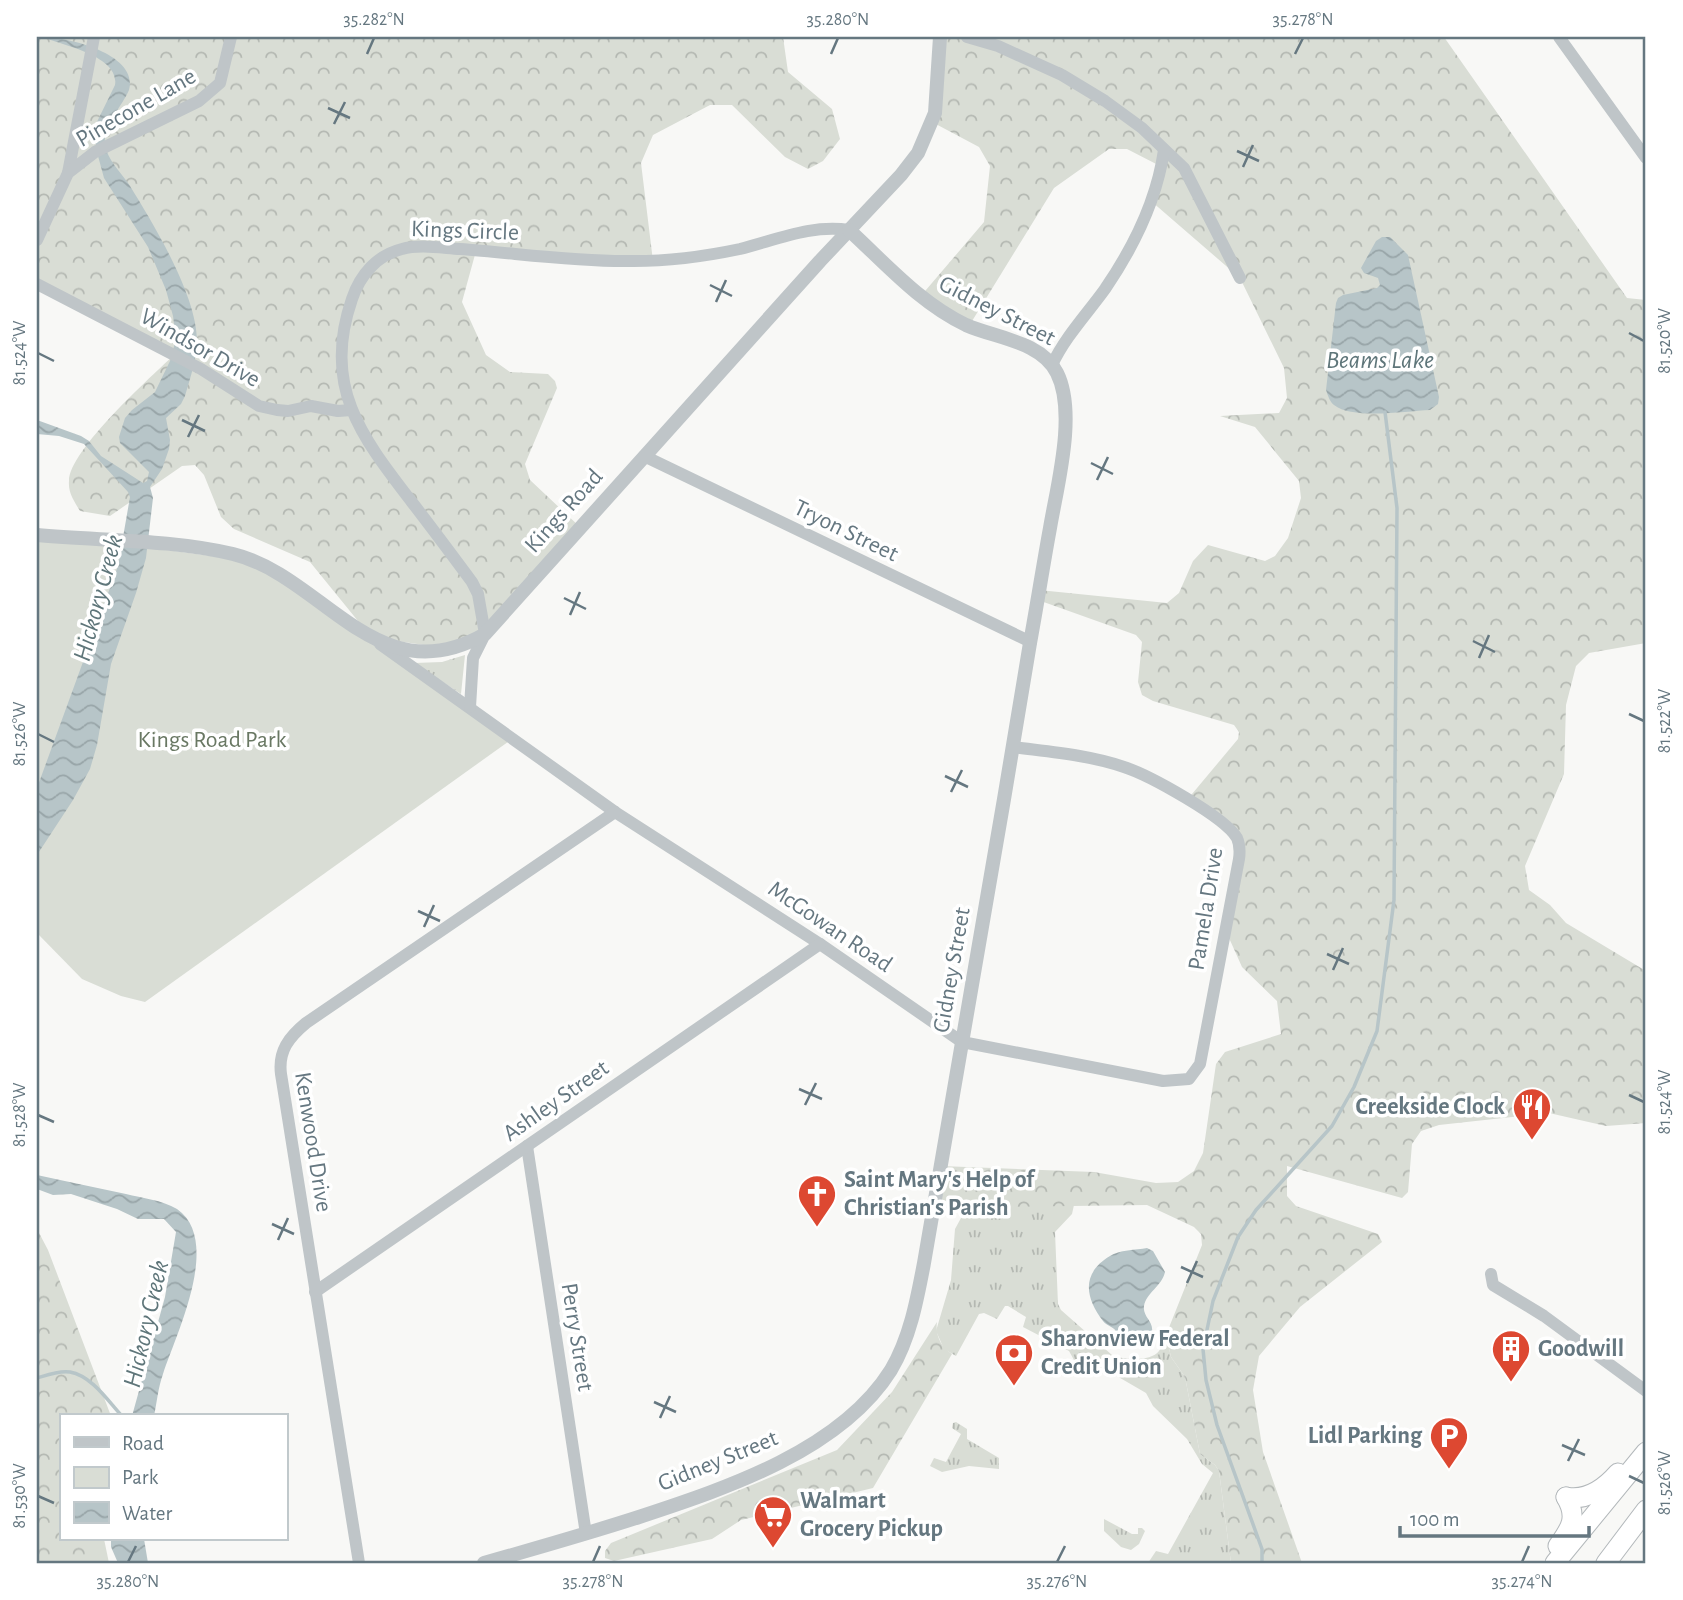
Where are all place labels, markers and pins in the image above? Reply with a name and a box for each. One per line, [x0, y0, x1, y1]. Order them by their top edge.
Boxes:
restaurant icon: Creekside Clock [1511, 1086, 1553, 1141]
place label: Creekside Clock [1355, 1095, 1505, 1119]
place label: Saint Mary's Help of Christian's Parish [844, 1168, 1036, 1220]
church icon: Saint Mary's Help of Christian's Parish [796, 1173, 838, 1228]
place label: Sharonview Federal Credit Union [1041, 1327, 1230, 1379]
building icon: Goodwill [1490, 1328, 1532, 1383]
bank icon: Sharonview Federal Credit Union [993, 1332, 1035, 1387]
place label: Goodwill [1538, 1337, 1624, 1361]
parking icon: Lidl Parking [1428, 1415, 1470, 1470]
place label: Lidl Parking [1308, 1424, 1423, 1448]
place label: Walmart Grocery Pickup [800, 1489, 943, 1541]
supermarket icon: Walmart Grocery Pickup [752, 1494, 794, 1549]

